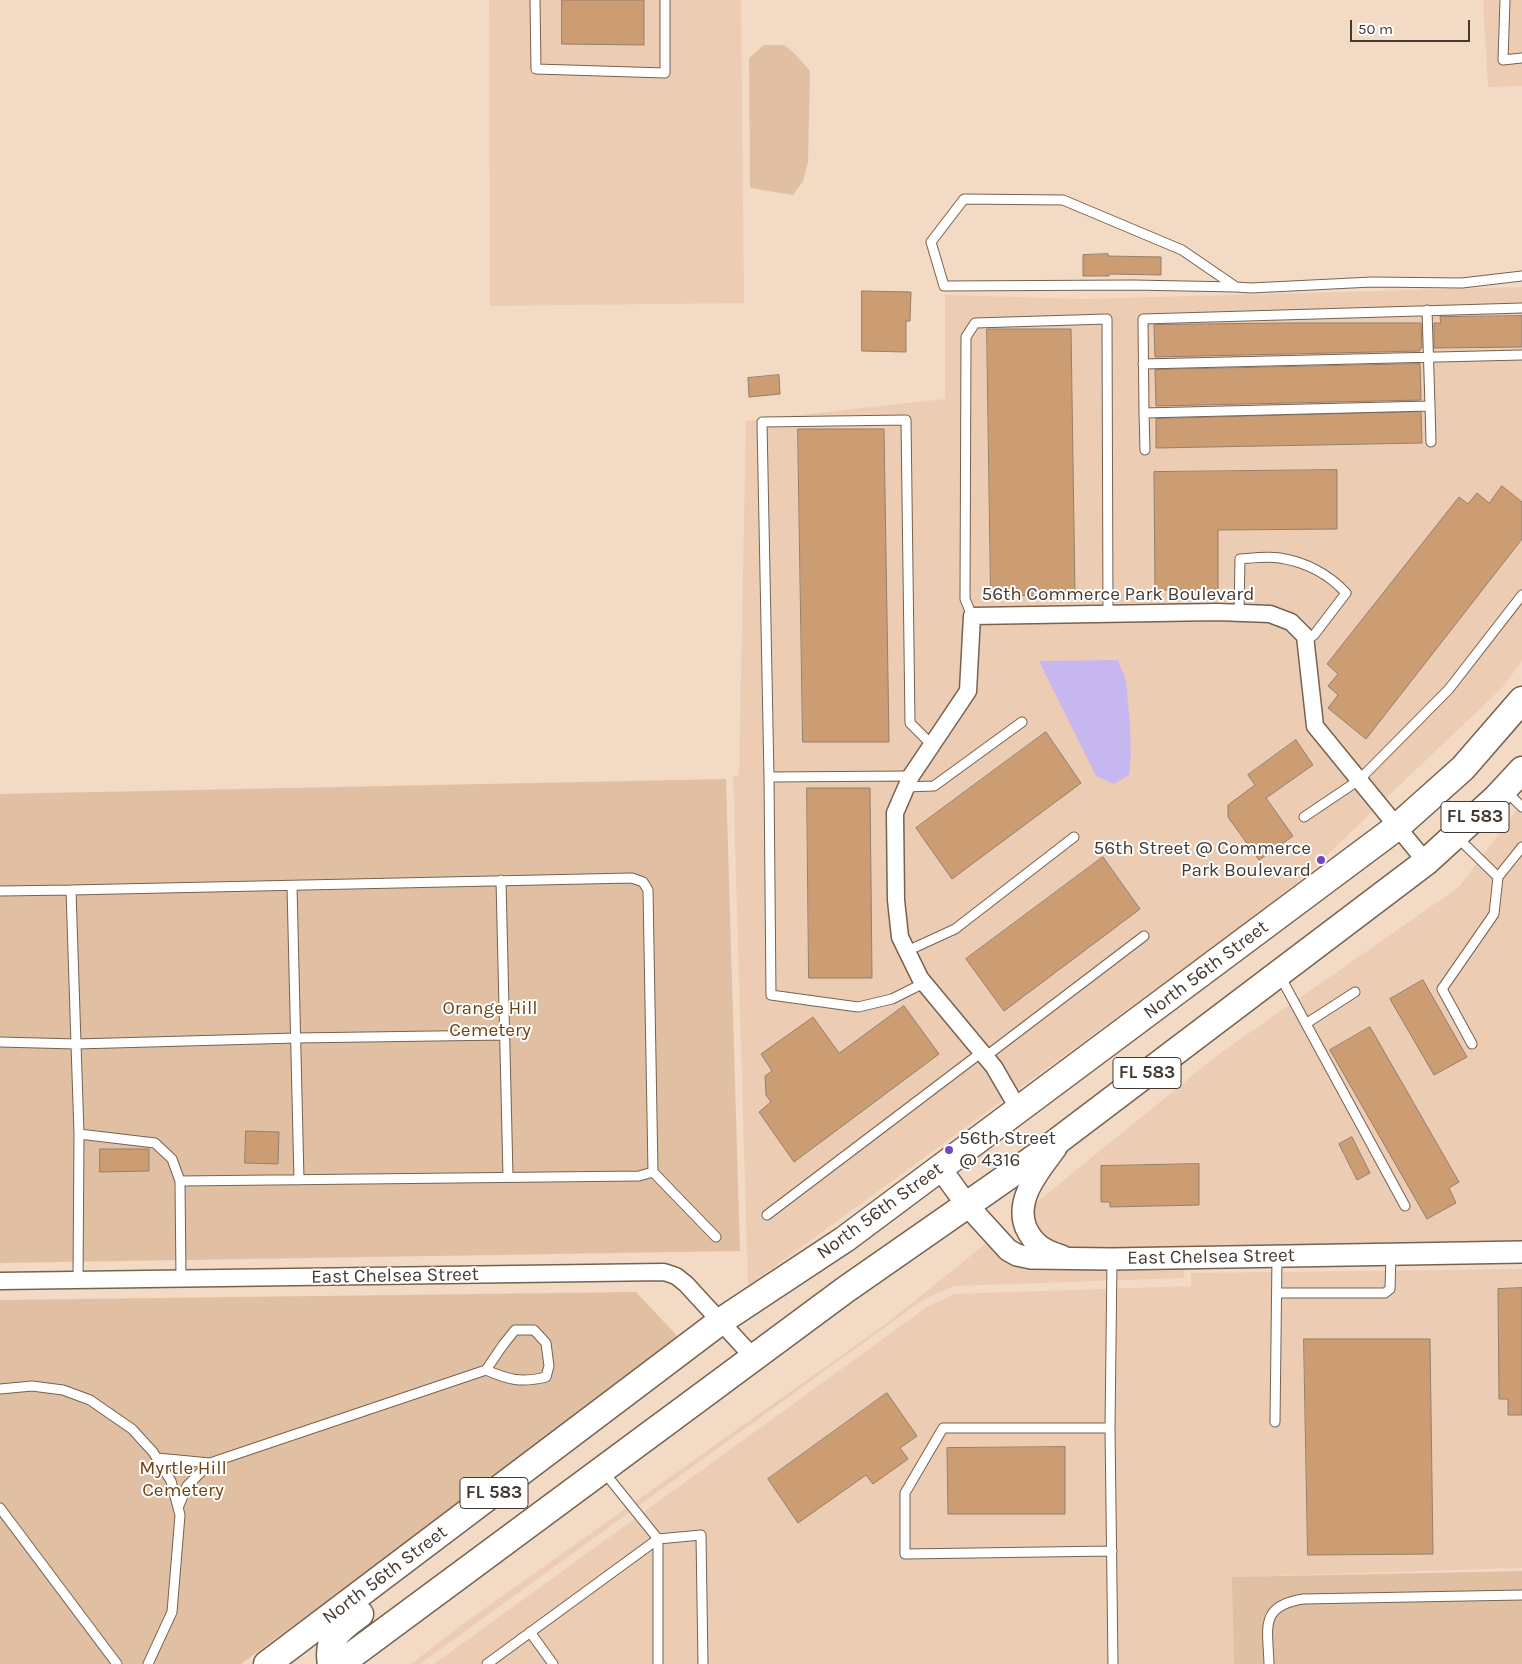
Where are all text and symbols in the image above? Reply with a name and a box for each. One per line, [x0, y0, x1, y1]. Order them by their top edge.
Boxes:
scale bar [1352, 10, 1472, 42]
text: 50 m [1358, 20, 1393, 38]
street label: 56th Commerce Park Boulevard [982, 584, 1254, 606]
road number: FL 583 [1441, 802, 1509, 832]
place label: 56th Street @ Commerce Park Boulevard [1093, 838, 1311, 882]
marker: 56th Street @ Commerce Park Boulevard [1315, 854, 1327, 866]
street label: North 56th Street [1139, 916, 1273, 1024]
park label: Orange Hill Cemetery [442, 998, 538, 1042]
road number: FL 583 [1113, 1058, 1181, 1088]
place label: 56th Street @ 4316 [959, 1128, 1056, 1172]
marker: 56th Street @ 4316 [943, 1144, 955, 1156]
street label: North 56th Street [813, 1158, 947, 1264]
street label: East Chelsea Street [1127, 1244, 1295, 1270]
street label: East Chelsea Street [311, 1263, 479, 1289]
park label: Myrtle Hill Cemetery [139, 1458, 227, 1502]
road number: FL 583 [460, 1478, 528, 1509]
street label: North 56th Street [318, 1521, 452, 1629]

